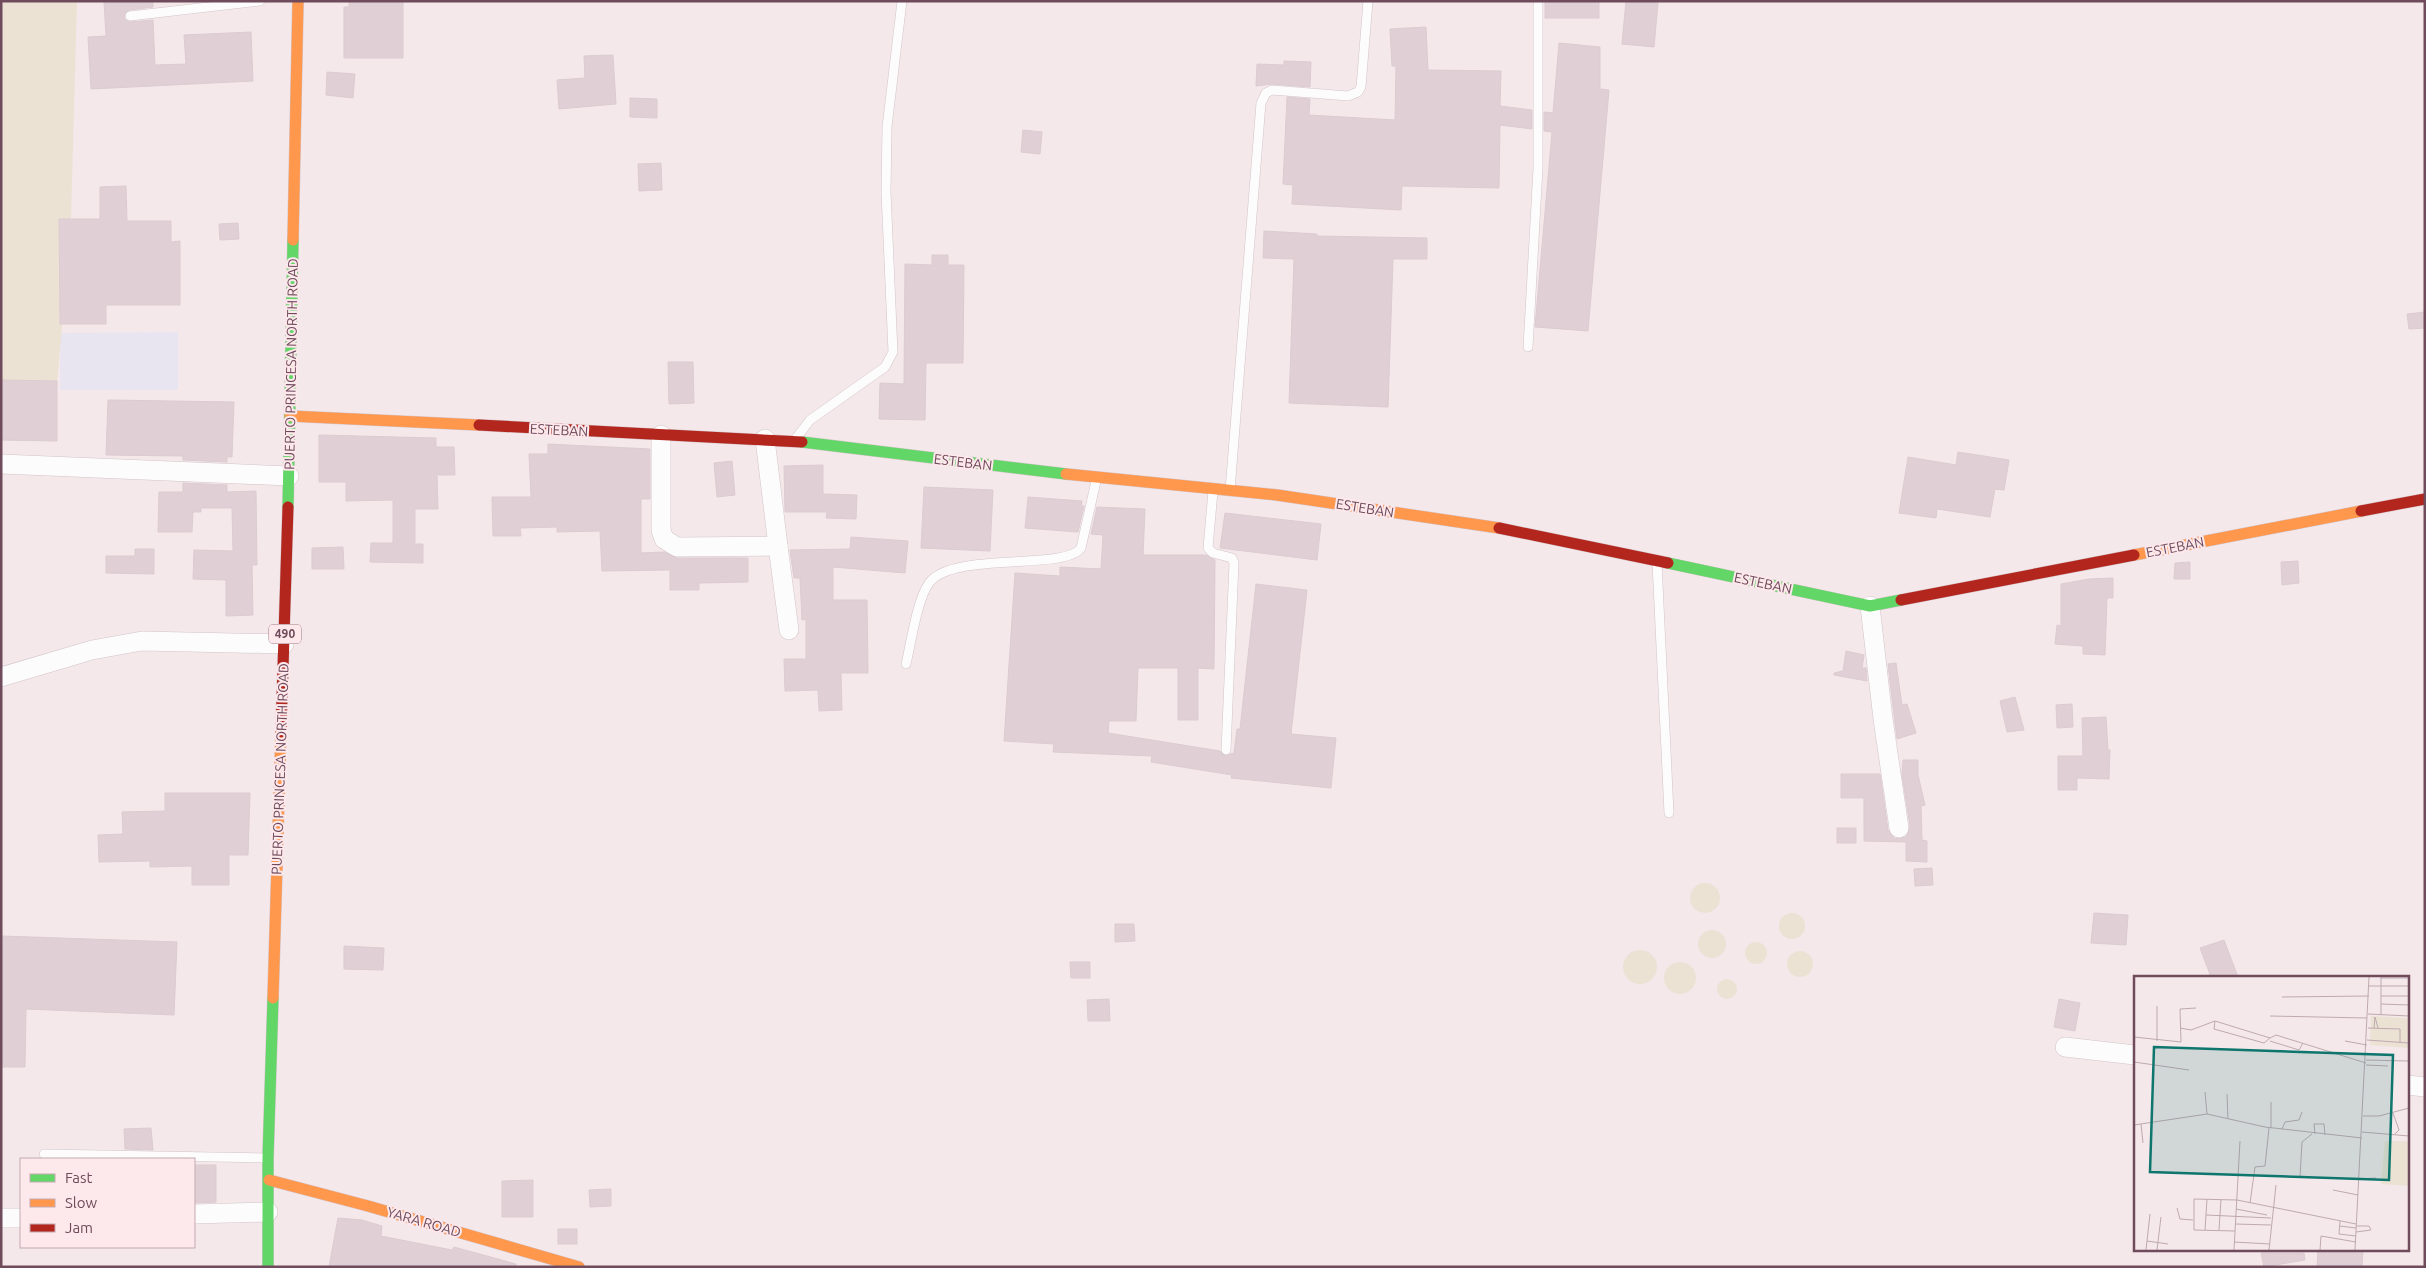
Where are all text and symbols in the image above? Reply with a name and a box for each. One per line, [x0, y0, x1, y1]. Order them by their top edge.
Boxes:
street label: PUERTO PRINCESA NORTH ROAD [281, 258, 301, 470]
street label: ESTEBAN [529, 420, 589, 440]
street label: ESTEBAN [933, 450, 993, 474]
street label: ESTEBAN [1335, 496, 1395, 520]
street label: ESTEBAN [2145, 534, 2205, 560]
street label: ESTEBAN [1733, 569, 1793, 597]
road number: 490 [269, 624, 301, 644]
street label: PUERTO PRINCESA NORTH ROAD [268, 663, 292, 875]
inset map [2134, 976, 2408, 1250]
legend [20, 1158, 195, 1248]
text: Fast [65, 1169, 93, 1186]
text: Slow [65, 1194, 98, 1211]
street label: YARA ROAD [385, 1204, 463, 1240]
text: Jam [65, 1219, 93, 1236]

